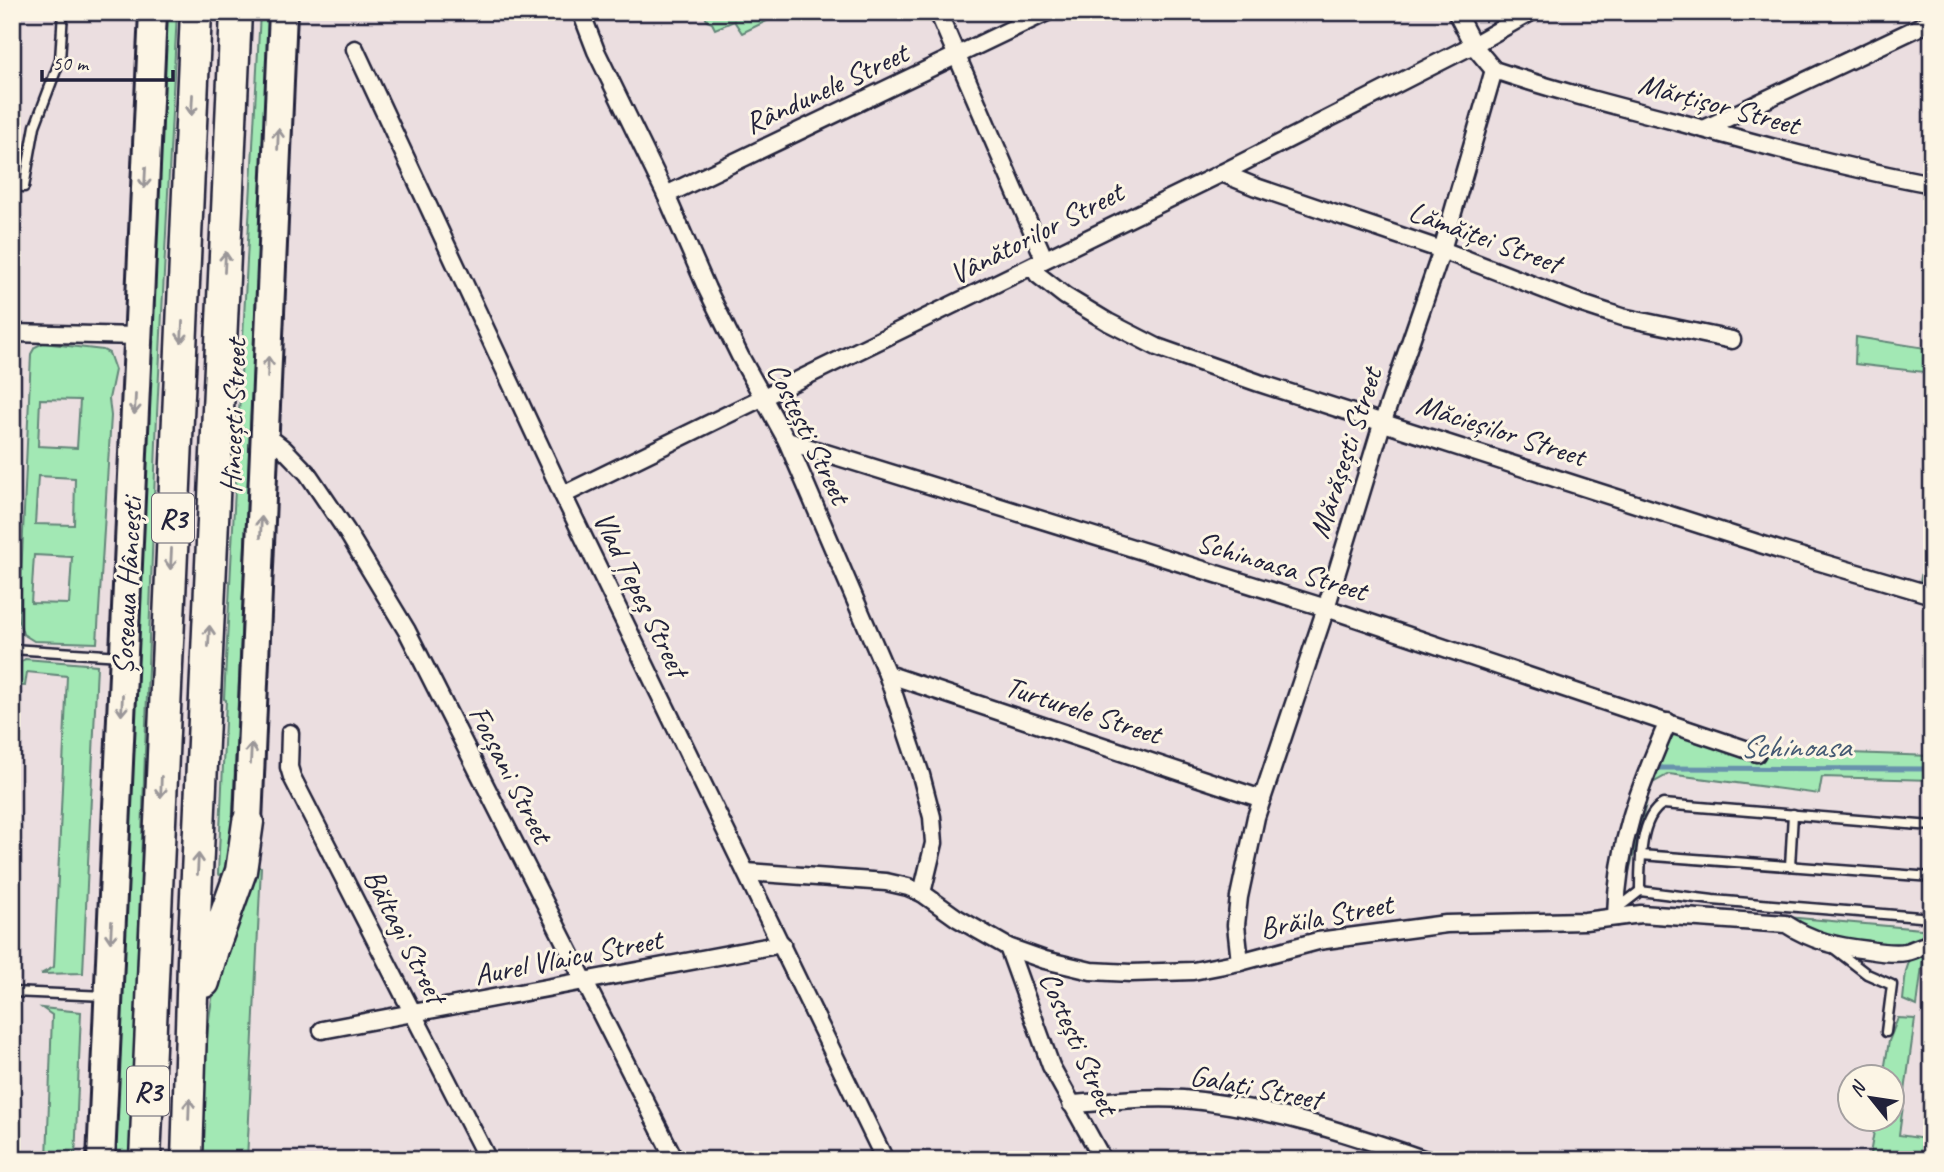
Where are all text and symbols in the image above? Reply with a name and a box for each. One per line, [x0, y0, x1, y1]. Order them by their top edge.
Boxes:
street label: Rândunele Street [738, 32, 916, 142]
scale bar [42, 38, 173, 82]
text: 50 m [52, 50, 90, 76]
street label: Mărțișor Street [1635, 64, 1806, 144]
one-way arrow [185, 93, 198, 116]
one-way arrow [271, 128, 284, 151]
one-way arrow [138, 167, 151, 190]
street label: Vânătorilor Street [943, 172, 1132, 293]
street label: Lămăiței Street [1404, 192, 1570, 283]
one-way arrow [219, 251, 232, 274]
one-way arrow [175, 320, 188, 343]
street label: Hîncești Street [211, 335, 255, 494]
one-way arrow [262, 355, 275, 378]
street label: Costești Street [758, 356, 861, 513]
street label: Mărășești Street [1300, 360, 1391, 543]
street label: Măcieșilor Street [1412, 385, 1593, 476]
one-way arrow [129, 392, 142, 415]
street label: Șoseaua Hâncești [103, 493, 151, 676]
road number: R3 [152, 494, 194, 542]
street label: Vlad Țepeș Street [585, 505, 699, 687]
one-way arrow [255, 515, 268, 538]
street label: Schinoasa Street [1192, 522, 1374, 611]
one-way arrow [165, 548, 178, 571]
one-way arrow [202, 625, 215, 648]
street label: Turturele Street [1000, 667, 1169, 754]
one-way arrow [115, 693, 128, 716]
street label: Focșani Street [460, 699, 563, 852]
water label: Schinoasa [1740, 726, 1853, 767]
one-way arrow [245, 743, 258, 766]
one-way arrow [155, 775, 168, 798]
one-way arrow [192, 852, 205, 875]
street label: Băltagi Street [355, 862, 457, 1013]
street label: Brăila Street [1256, 884, 1399, 947]
one-way arrow [105, 920, 118, 943]
street label: Aurel Vlaicu Street [471, 920, 668, 994]
street label: Costești Street [1031, 966, 1129, 1123]
street label: Galați Street [1187, 1056, 1329, 1119]
north arrow [1836, 1064, 1906, 1134]
road number: R3 [127, 1066, 169, 1116]
text: N [1844, 1076, 1872, 1101]
one-way arrow [182, 1098, 195, 1121]

